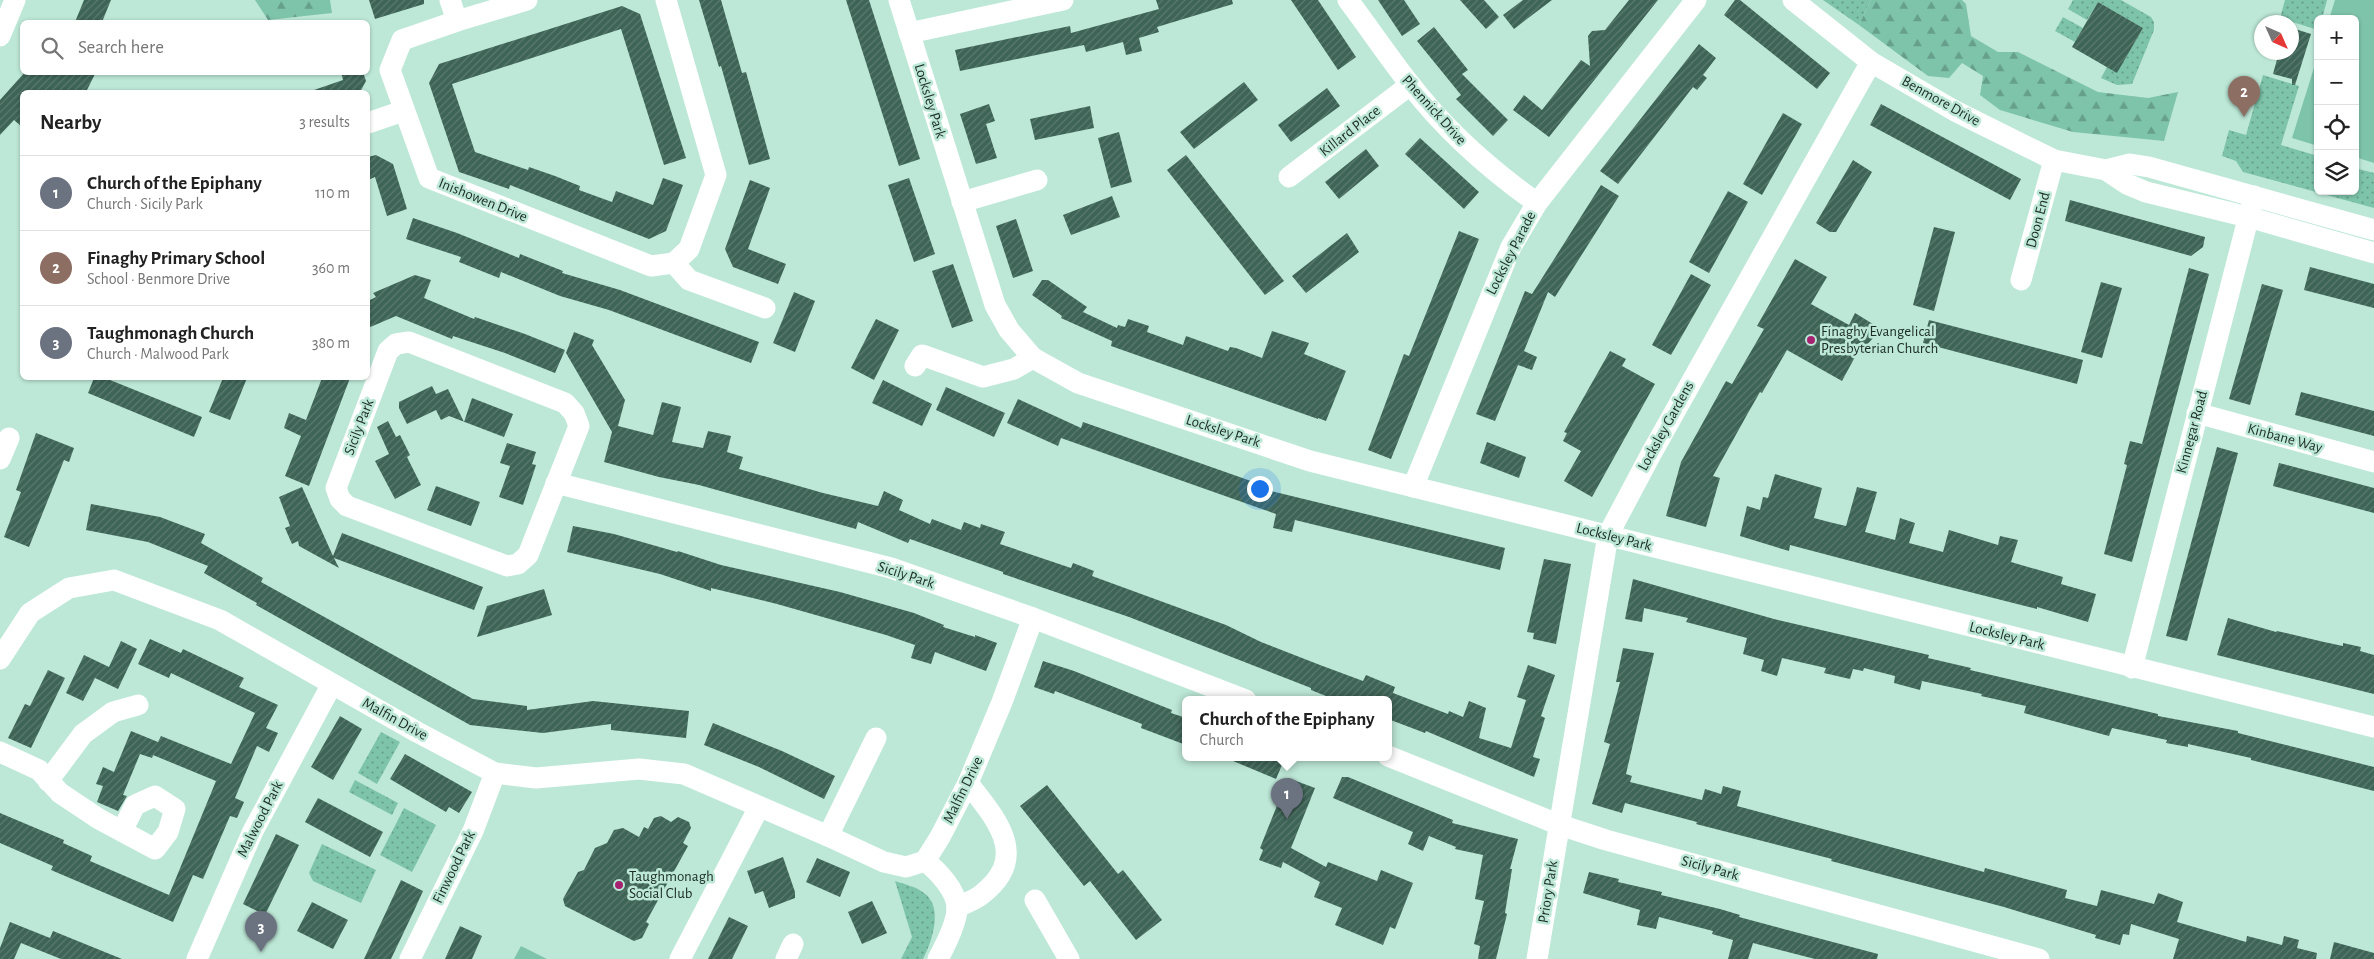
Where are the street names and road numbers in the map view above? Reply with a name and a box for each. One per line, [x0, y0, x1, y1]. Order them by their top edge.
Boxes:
street label: Locksley Park [912, 62, 948, 140]
street label: Phennick Drive [1399, 72, 1469, 148]
street label: Benmore Drive [1899, 73, 1983, 129]
street label: Killard Place [1317, 103, 1383, 159]
street label: Inishowen Drive [437, 175, 529, 225]
street label: Doon End [2023, 190, 2053, 250]
street label: Locksley Parade [1484, 209, 1539, 297]
street label: Locksley Gardens [1635, 379, 1697, 473]
street label: Kinnegar Road [2174, 389, 2210, 475]
street label: Sicily Park [342, 397, 377, 457]
street label: Locksley Park [1184, 412, 1262, 450]
street label: Kinbane Way [2246, 421, 2325, 455]
street label: Locksley Park [1575, 520, 1653, 554]
street label: Sicily Park [876, 559, 936, 591]
street label: Locksley Park [1968, 619, 2046, 653]
street label: Malfin Drive [360, 695, 430, 743]
street label: Malfin Drive [940, 754, 986, 826]
street label: Malwood Park [234, 778, 286, 859]
street label: Finwood Park [430, 828, 478, 906]
street label: Sicily Park [1680, 853, 1740, 883]
street label: Priory Park [1536, 860, 1560, 924]

